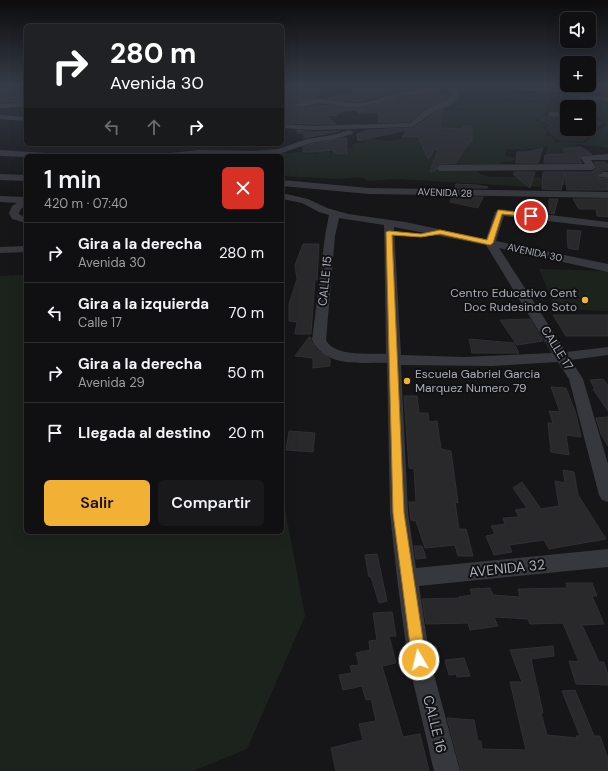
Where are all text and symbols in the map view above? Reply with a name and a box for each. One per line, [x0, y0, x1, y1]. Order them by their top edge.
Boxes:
map controls [560, 12, 596, 136]
button: sound [560, 12, 596, 48]
text: 280 m [110, 35, 196, 72]
icon: right [44, 40, 96, 92]
button: + [560, 56, 596, 92]
text: Avenida 30 [110, 71, 204, 95]
button: − [560, 100, 596, 136]
icon: left [101, 116, 123, 138]
icon: ahead [143, 116, 165, 138]
icon: right [185, 116, 207, 138]
text: 1 min [44, 164, 101, 195]
button: close [222, 167, 264, 209]
street label: AVENIDA 28 [417, 185, 473, 200]
text: 420 m · 07:40 [44, 195, 128, 212]
pin [514, 199, 548, 233]
icon: arrive [520, 205, 542, 227]
text: Gira a la derecha [78, 234, 202, 254]
street label: AVENIDA 30 [506, 240, 564, 265]
icon: right [44, 242, 66, 264]
text: 280 m [219, 243, 264, 263]
text: Avenida 30 [78, 254, 146, 271]
street label: CALLE 15 [314, 255, 336, 307]
place label: Centro Educativo Cent Doc Rudesindo Soto [450, 285, 577, 315]
text: Gira a la izquierda [78, 294, 209, 314]
marker: Centro Educativo Cent Doc Rudesindo Soto [580, 295, 590, 305]
icon: left [44, 302, 66, 324]
text: 70 m [229, 303, 264, 323]
text: Calle 17 [78, 314, 122, 331]
street label: CALLE 17 [537, 323, 577, 373]
text: Gira a la derecha [78, 354, 202, 374]
icon: right [44, 362, 66, 384]
text: 50 m [227, 363, 264, 383]
place label: Escuela Gabriel Garcia Marquez Numero 79 [415, 366, 540, 396]
text: Avenida 29 [78, 374, 145, 391]
marker: Escuela Gabriel Garcia Marquez Numero 79 [402, 376, 412, 386]
icon: arrive [44, 422, 66, 444]
text: Llegada al destino [78, 423, 211, 443]
text: 20 m [228, 423, 264, 443]
button: Salir [44, 480, 150, 526]
button: Compartir [158, 480, 264, 526]
street label: AVENIDA 32 [468, 555, 546, 581]
position arrow [398, 639, 440, 681]
street label: CALLE 16 [419, 693, 451, 755]

